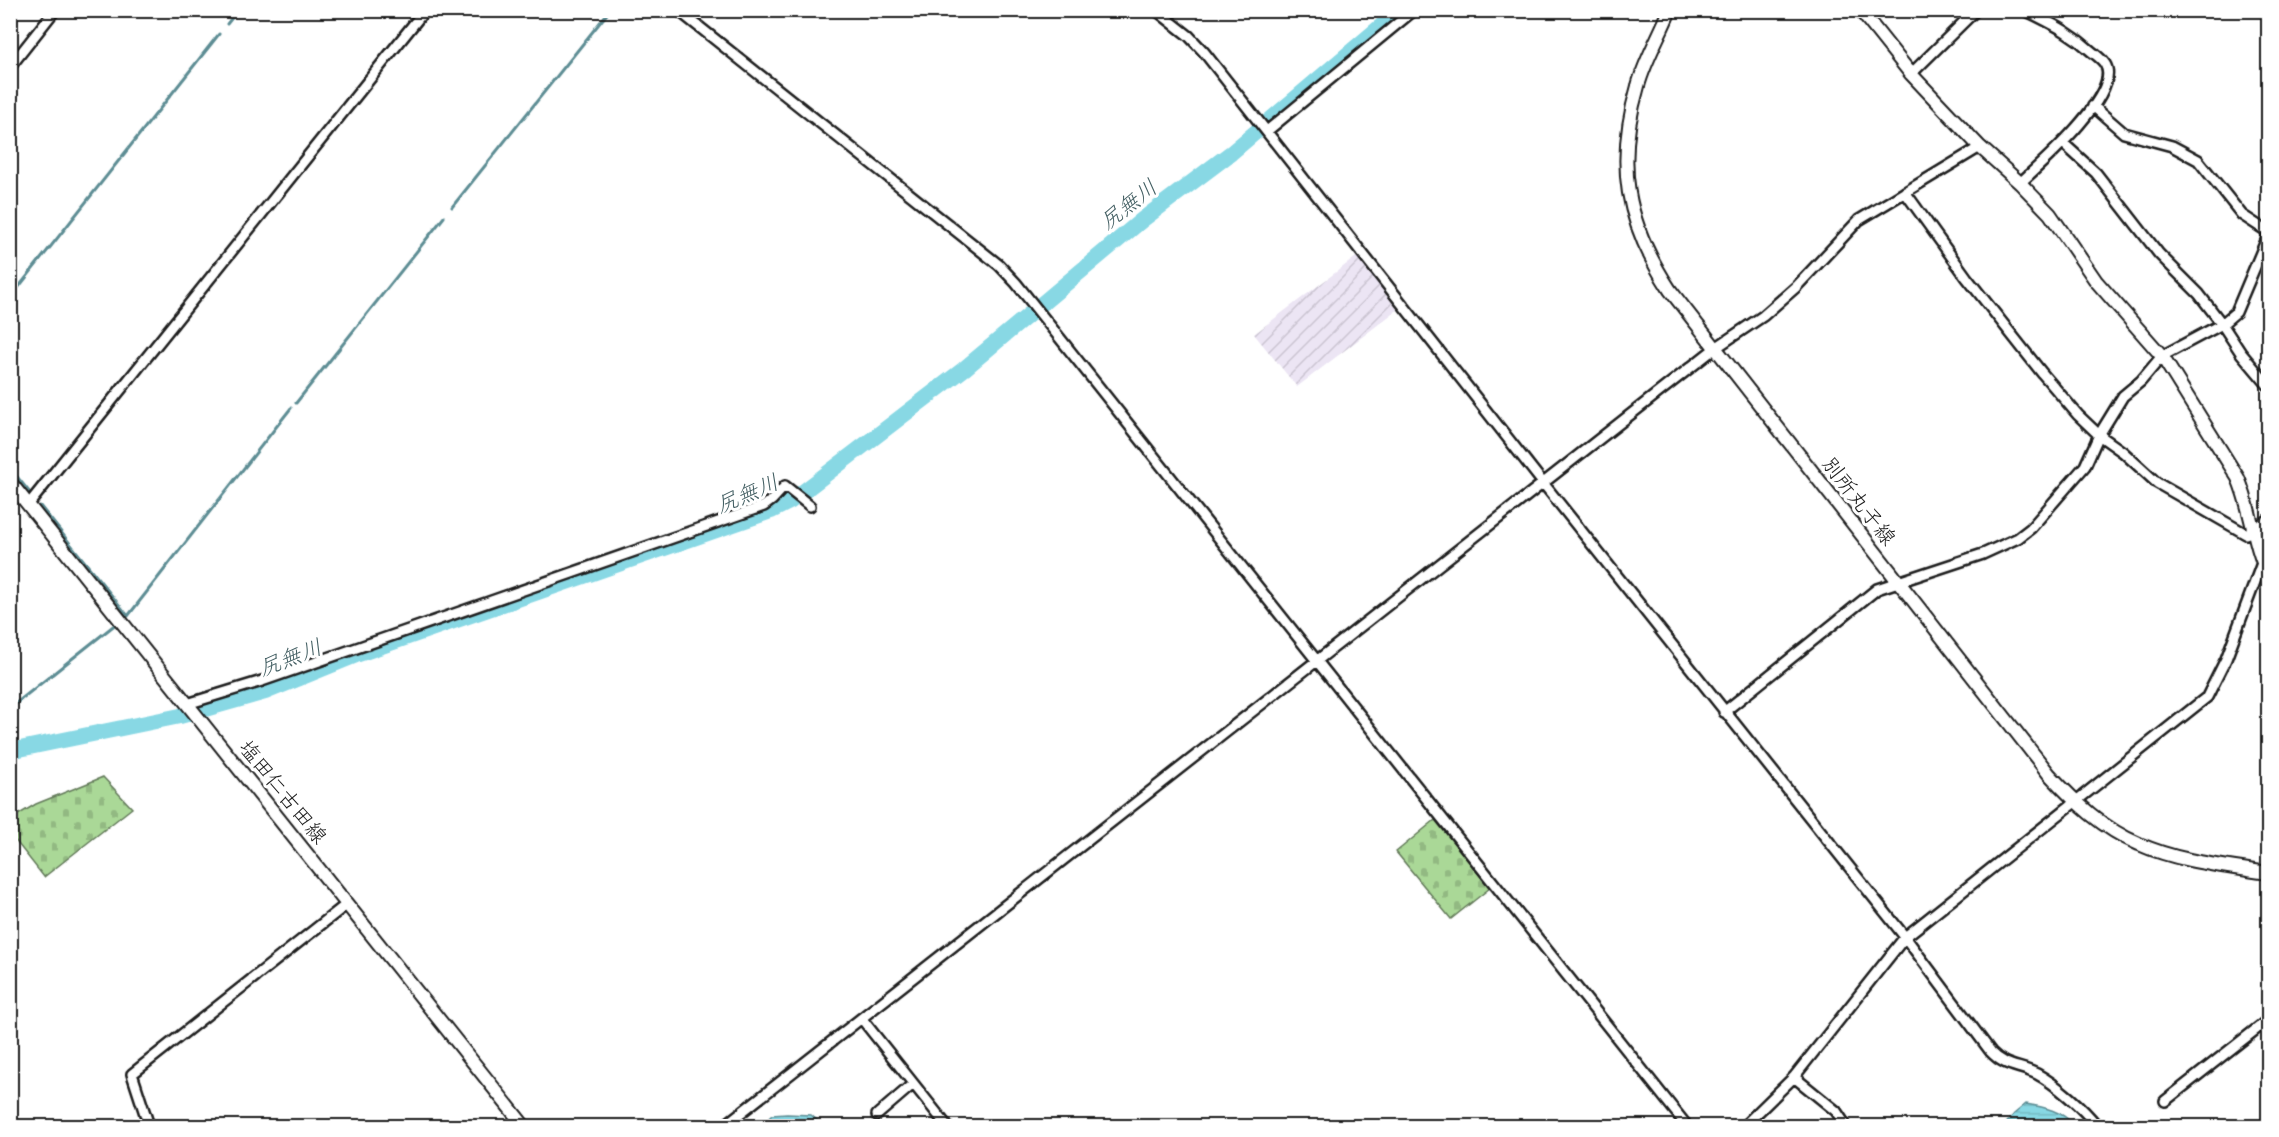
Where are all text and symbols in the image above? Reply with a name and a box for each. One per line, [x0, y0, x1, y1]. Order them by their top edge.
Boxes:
water label: 尻無川 [1094, 173, 1166, 239]
street label: 別所丸子線 [1813, 452, 1902, 553]
water label: 尻無川 [712, 468, 785, 523]
water label: 尻無川 [255, 633, 328, 687]
street label: 塩田仁古田線 [230, 735, 333, 852]

